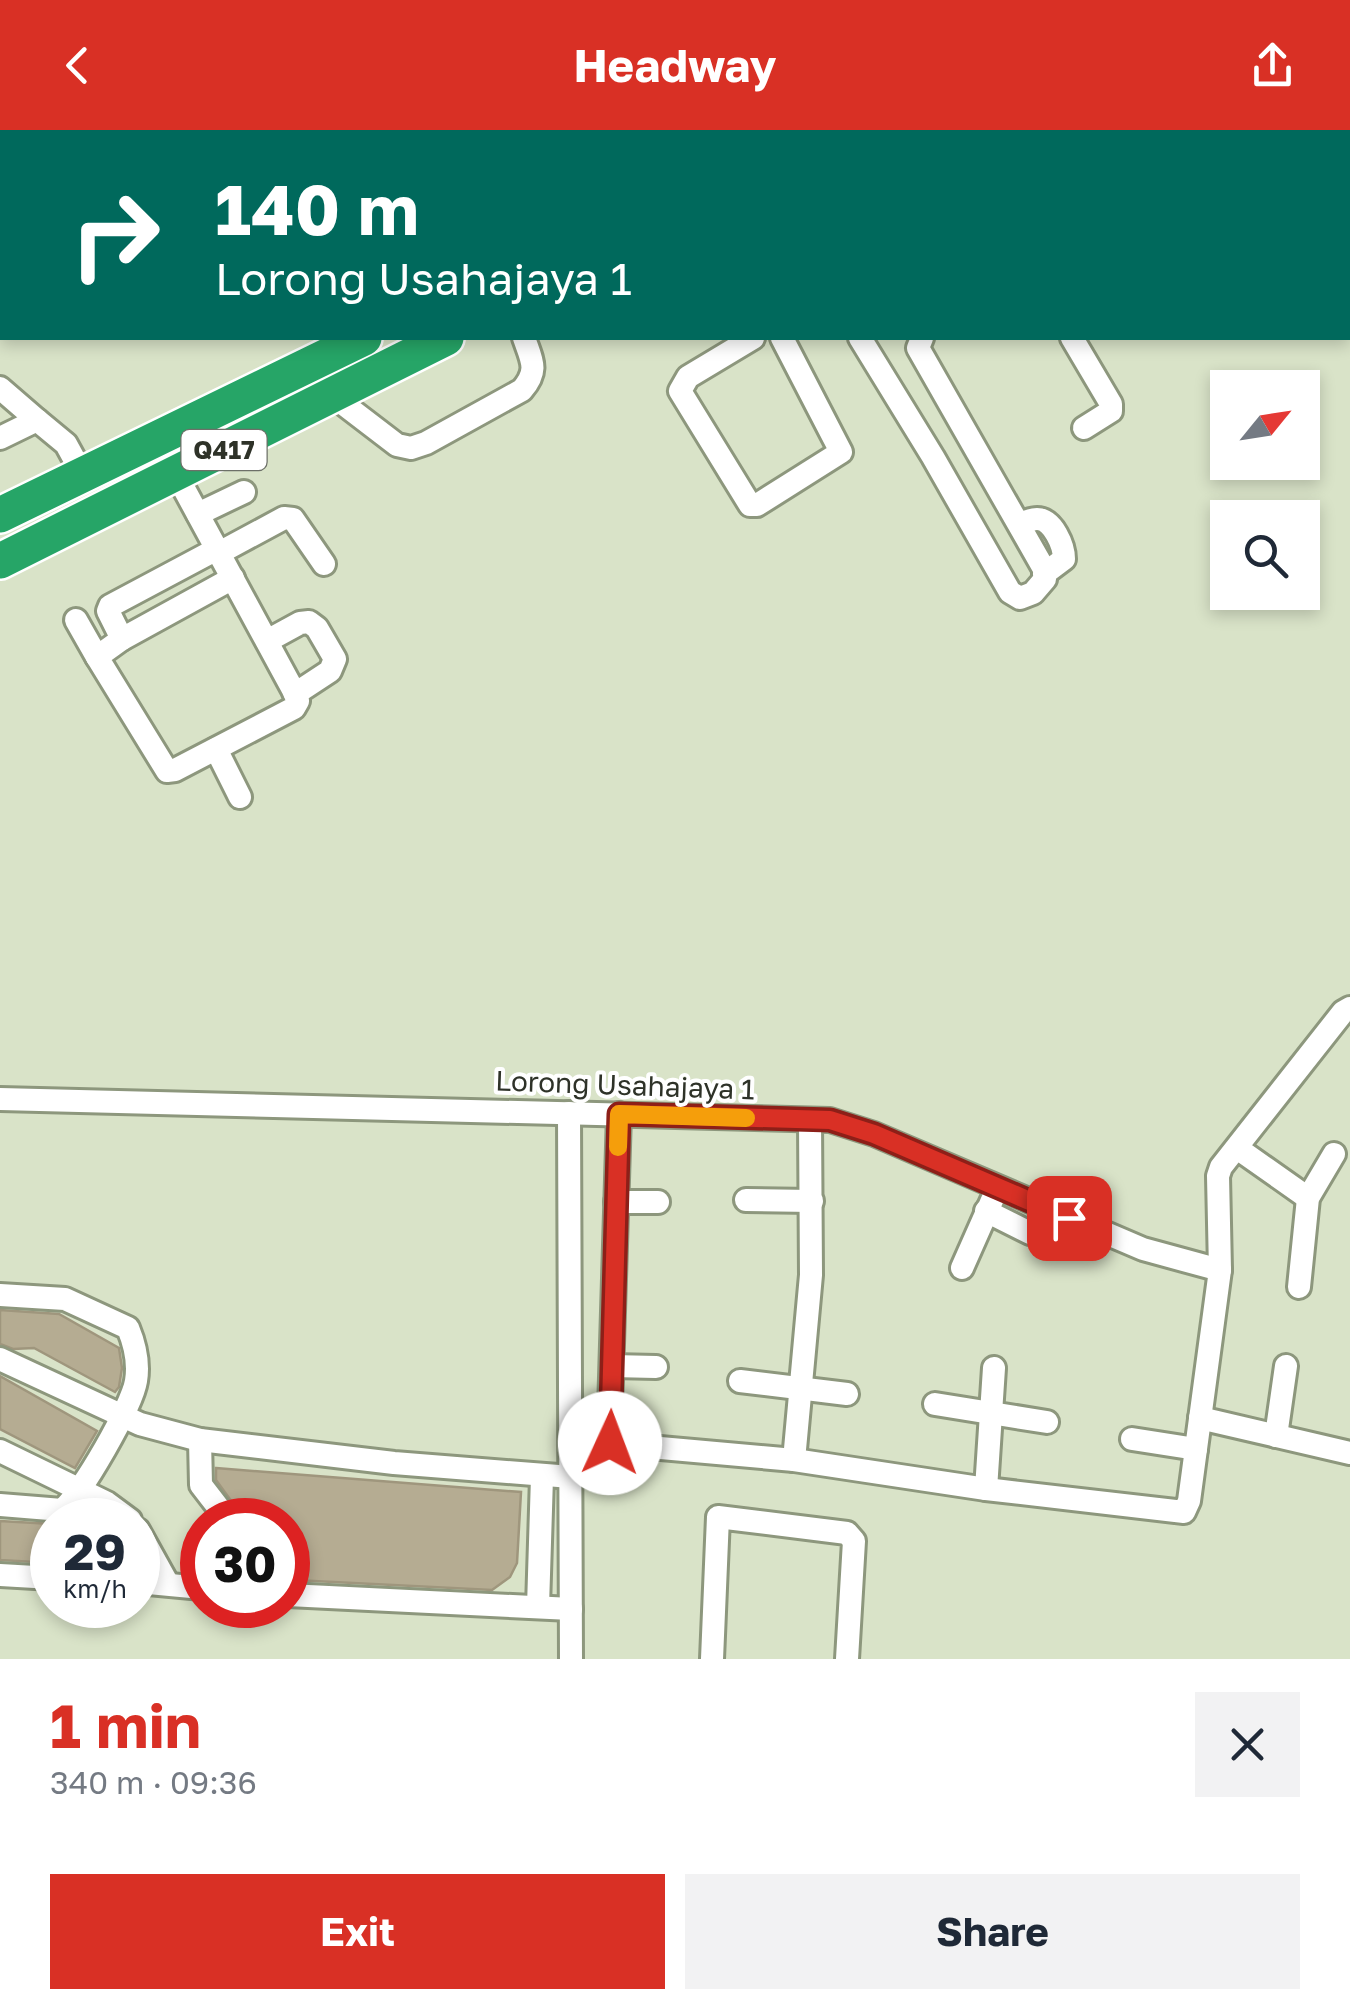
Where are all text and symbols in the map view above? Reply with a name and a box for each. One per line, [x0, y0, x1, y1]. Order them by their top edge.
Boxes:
icon: back [50, 38, 105, 93]
text: Headway [573, 38, 777, 92]
icon: share [1245, 38, 1300, 93]
text: 140 m [215, 166, 419, 250]
icon: right [50, 170, 180, 300]
text: Lorong Usahajaya 1 [215, 251, 632, 305]
north arrow [1210, 370, 1320, 480]
map controls [1210, 370, 1320, 610]
road number: Q417 [182, 430, 266, 470]
button: search [1210, 500, 1320, 610]
street label: Lorong Usahajaya 1 [495, 1063, 755, 1106]
pin [1027, 1176, 1112, 1261]
icon: arrive [1042, 1191, 1097, 1246]
position arrow [558, 1391, 662, 1495]
speed limit sign: 30 [180, 1498, 310, 1628]
text: 29 [64, 1521, 126, 1581]
text: km/h [63, 1573, 127, 1604]
text: 1 min [50, 1689, 201, 1761]
button: close [1195, 1692, 1300, 1797]
text: 340 m · 09:36 [50, 1763, 257, 1801]
button: Exit [50, 1874, 665, 1989]
button: Share [685, 1874, 1300, 1989]

